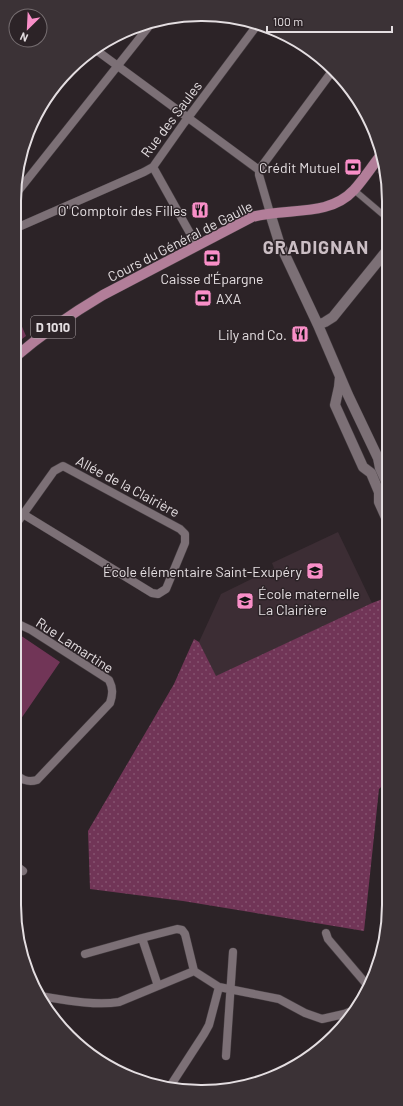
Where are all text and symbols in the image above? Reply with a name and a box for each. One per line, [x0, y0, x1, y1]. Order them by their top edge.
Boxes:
north arrow [8, 8, 48, 48]
scale bar [267, 8, 392, 34]
text: 100 m [273, 14, 303, 28]
text: N [18, 30, 30, 45]
street label: Rue des Saules [137, 77, 205, 160]
bank icon: Crédit Mutuel [343, 157, 363, 177]
place label: Crédit Mutuel [259, 159, 340, 176]
street label: Cours du Général de Gaulle [105, 197, 255, 285]
restaurant icon: O' Comptoir des Filles [190, 200, 210, 220]
place label: O' Comptoir des Filles [58, 202, 187, 219]
district label: GRADIGNAN [263, 236, 369, 258]
bank icon: Caisse d'Épargne [202, 248, 222, 268]
place label: Caisse d'Épargne [161, 270, 263, 287]
bank icon: AXA [193, 288, 213, 308]
place label: AXA [216, 290, 242, 307]
road number: D 1010 [31, 316, 75, 338]
restaurant icon: Lily and Co. [290, 324, 310, 344]
place label: Lily and Co. [218, 326, 287, 343]
street label: Allée de la Clairière [73, 452, 183, 520]
school or university icon: École élémentaire Saint-Exupéry [305, 561, 325, 581]
place label: École élémentaire Saint-Exupéry [103, 563, 303, 580]
place label: École maternelle La Clairière [258, 585, 360, 618]
school or university icon: École maternelle La Clairière [235, 591, 255, 611]
street label: Rue Lamartine [33, 614, 117, 676]

